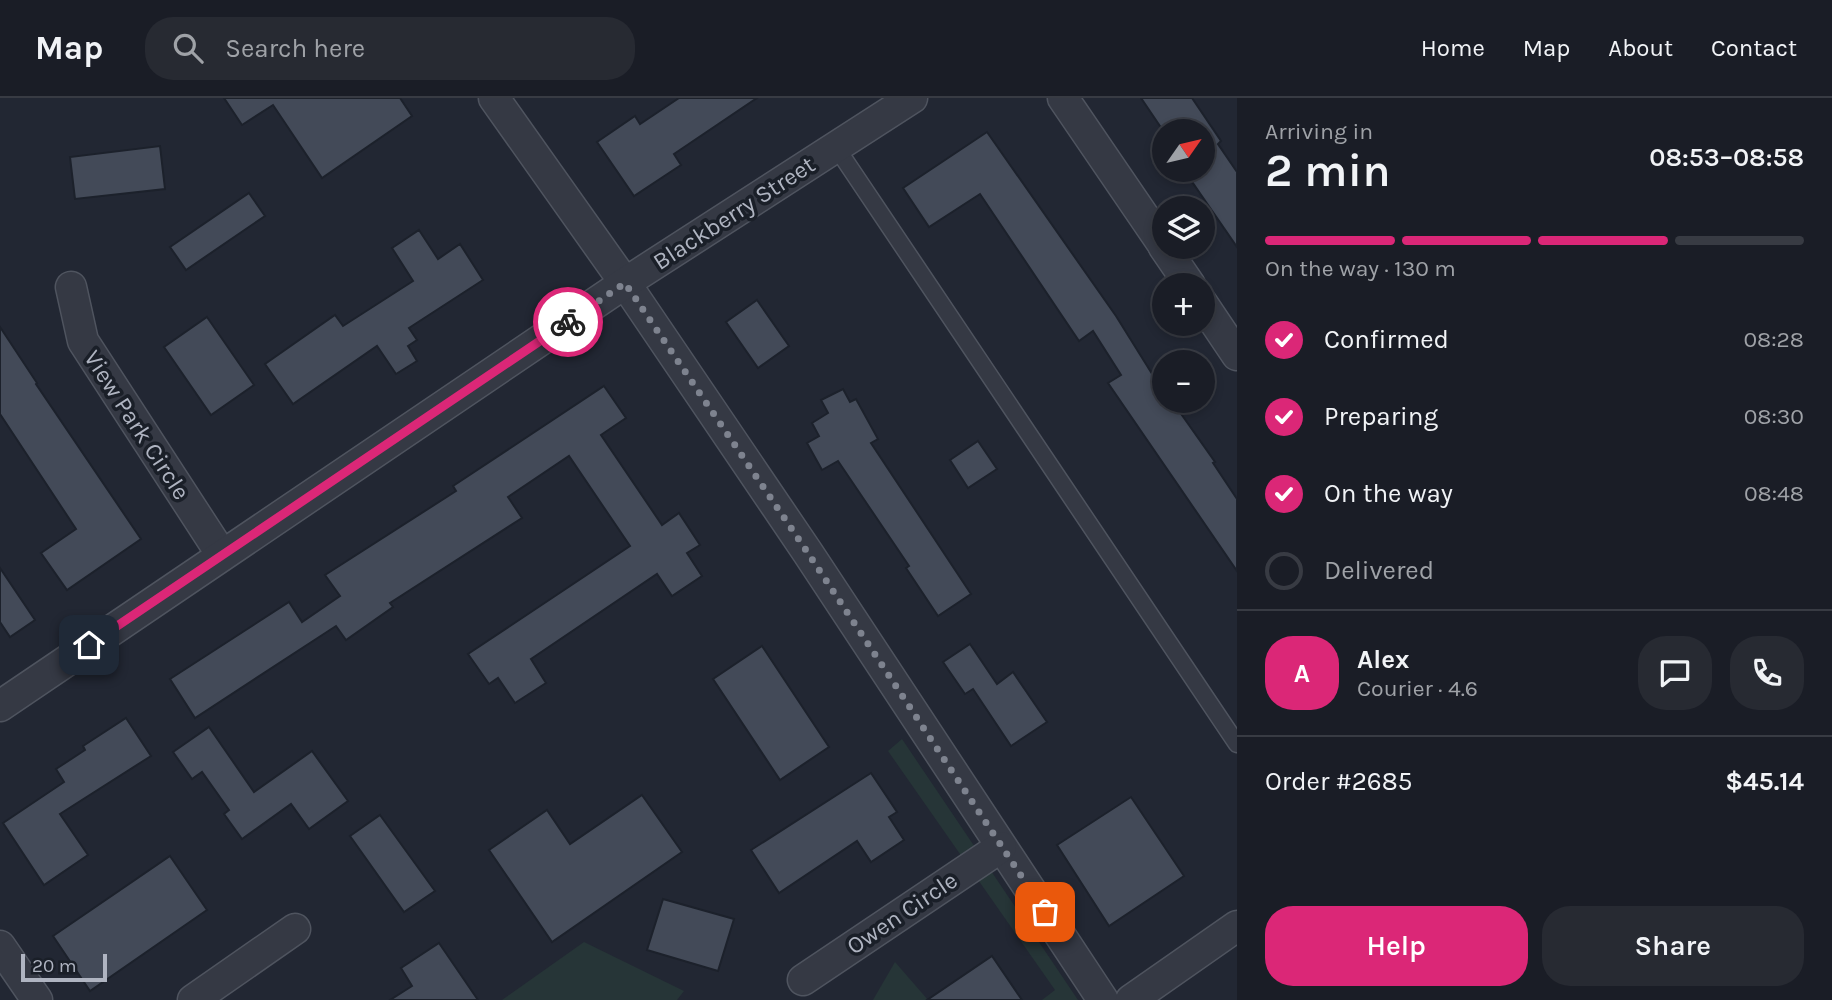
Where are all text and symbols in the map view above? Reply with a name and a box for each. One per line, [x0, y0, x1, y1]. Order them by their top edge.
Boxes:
search box [145, 17, 635, 80]
text: Map [35, 29, 103, 67]
icon: search [169, 29, 207, 67]
text: Search here [225, 33, 365, 64]
text: Home [1421, 34, 1485, 62]
text: Map [1523, 34, 1570, 62]
text: About [1608, 34, 1673, 62]
text: Contact [1711, 34, 1797, 62]
text: Arriving in [1265, 118, 1373, 145]
north arrow [1152, 119, 1214, 182]
map controls [1152, 119, 1215, 413]
text: 08:53–08:58 [1649, 142, 1804, 173]
text: 2 min [1265, 144, 1391, 198]
street label: Blackberry Street [648, 150, 820, 276]
button: layers [1152, 196, 1215, 259]
text: On the way · 130 m [1265, 255, 1456, 282]
button: + [1152, 273, 1215, 336]
courier [533, 287, 603, 357]
icon: bike [549, 303, 587, 341]
icon: check [1265, 321, 1303, 359]
text: Confirmed [1324, 324, 1449, 355]
text: 08:28 [1743, 326, 1804, 353]
street label: View Park Circle [78, 345, 196, 505]
button: − [1152, 350, 1215, 413]
icon: check [1265, 398, 1303, 436]
text: Preparing [1324, 401, 1438, 432]
text: 08:30 [1744, 403, 1804, 430]
icon: check [1265, 475, 1303, 513]
text: On the way [1324, 478, 1453, 509]
text: 08:48 [1744, 480, 1804, 507]
text: Delivered [1324, 555, 1434, 586]
pin [59, 615, 119, 675]
icon: home [70, 626, 108, 664]
button: chat [1638, 636, 1712, 710]
button: phone [1730, 636, 1804, 710]
text: Alex [1357, 644, 1409, 675]
text: A [1294, 658, 1310, 689]
text: Courier · 4.6 [1357, 675, 1478, 702]
text: Order #2685 [1265, 766, 1412, 797]
text: $45.14 [1725, 766, 1804, 797]
street label: Owen Circle [841, 866, 963, 960]
pin [1015, 882, 1075, 942]
icon: bag [1026, 893, 1064, 931]
button: Help [1265, 906, 1528, 986]
button: Share [1542, 906, 1804, 986]
scale bar [21, 951, 107, 983]
text: 20 m [32, 955, 77, 977]

